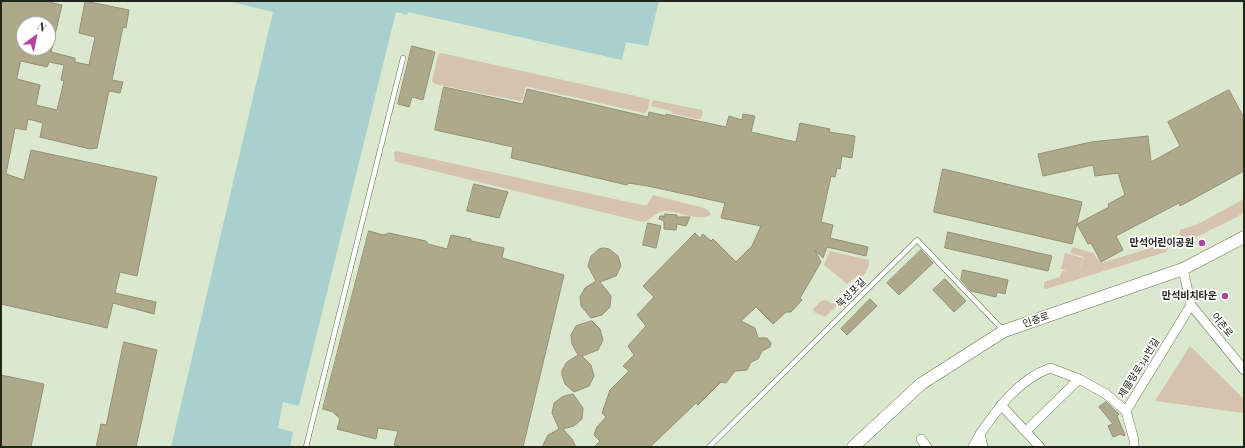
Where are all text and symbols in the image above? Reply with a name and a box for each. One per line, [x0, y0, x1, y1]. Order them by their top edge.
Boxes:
north arrow [16, 16, 56, 56]
text: N [35, 18, 50, 35]
place label: 만석어린이공원 [1130, 237, 1194, 249]
marker: 만석어린이공원 [1197, 238, 1207, 248]
street label: 북성포길 [834, 276, 868, 310]
place label: 만석비치타운 [1162, 290, 1217, 302]
marker: 만석비치타운 [1220, 291, 1230, 301]
street label: 인중로 [1021, 310, 1051, 330]
street label: 어촌로 [1209, 310, 1235, 340]
street label: 제물량로341번길 [1116, 336, 1162, 400]

